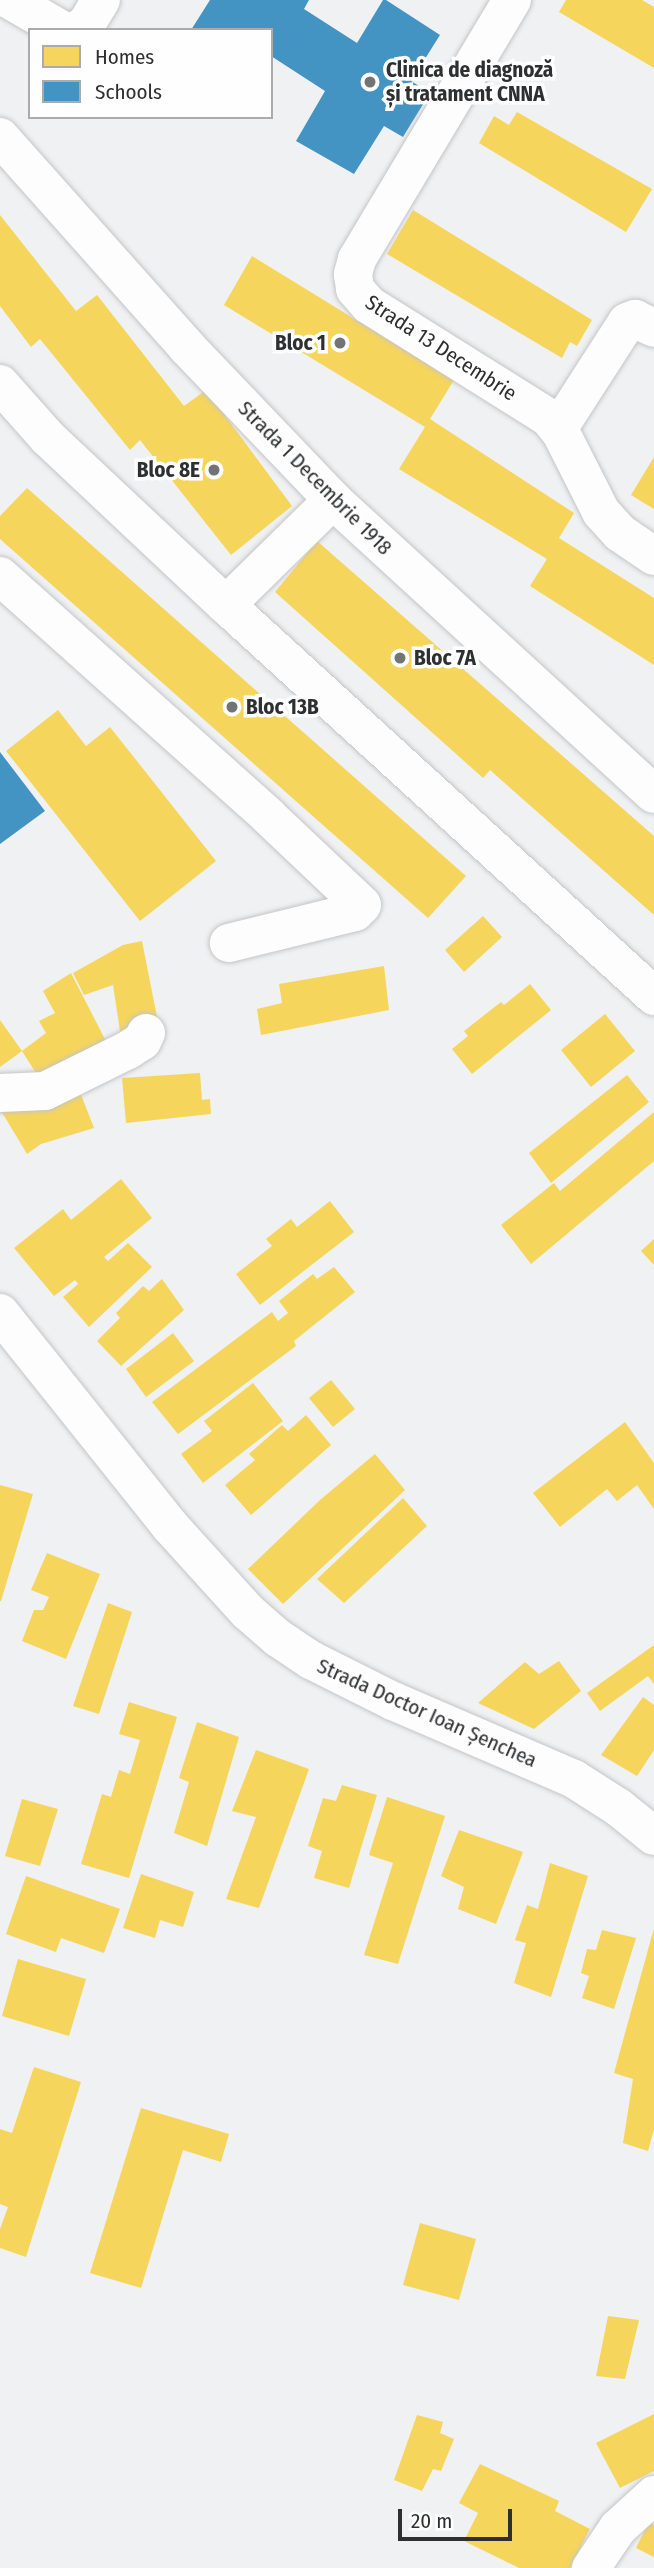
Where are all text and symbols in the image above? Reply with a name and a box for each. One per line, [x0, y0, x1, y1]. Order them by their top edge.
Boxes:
legend [28, 28, 273, 119]
text: Homes [95, 44, 154, 70]
place label: Clinica de diagnoză și tratament CNNA [386, 57, 553, 107]
marker: Clinica de diagnoză și tratament CNNA [360, 72, 380, 92]
text: Schools [95, 79, 162, 105]
street label: Strada 13 Decembrie [361, 290, 521, 406]
place label: Bloc 1 [275, 330, 326, 356]
marker: Bloc 1 [332, 335, 348, 351]
street label: Strada 1 Decembrie 1918 [233, 396, 397, 560]
place label: Bloc 8E [137, 457, 200, 483]
marker: Bloc 8E [206, 462, 222, 478]
place label: Bloc 7A [414, 645, 476, 671]
marker: Bloc 7A [392, 650, 408, 666]
place label: Bloc 13B [246, 694, 319, 720]
marker: Bloc 13B [224, 699, 240, 715]
street label: Strada Doctor Ioan Șenchea [313, 1653, 541, 1773]
scale bar [402, 2494, 516, 2538]
text: 20 m [411, 2508, 452, 2534]

